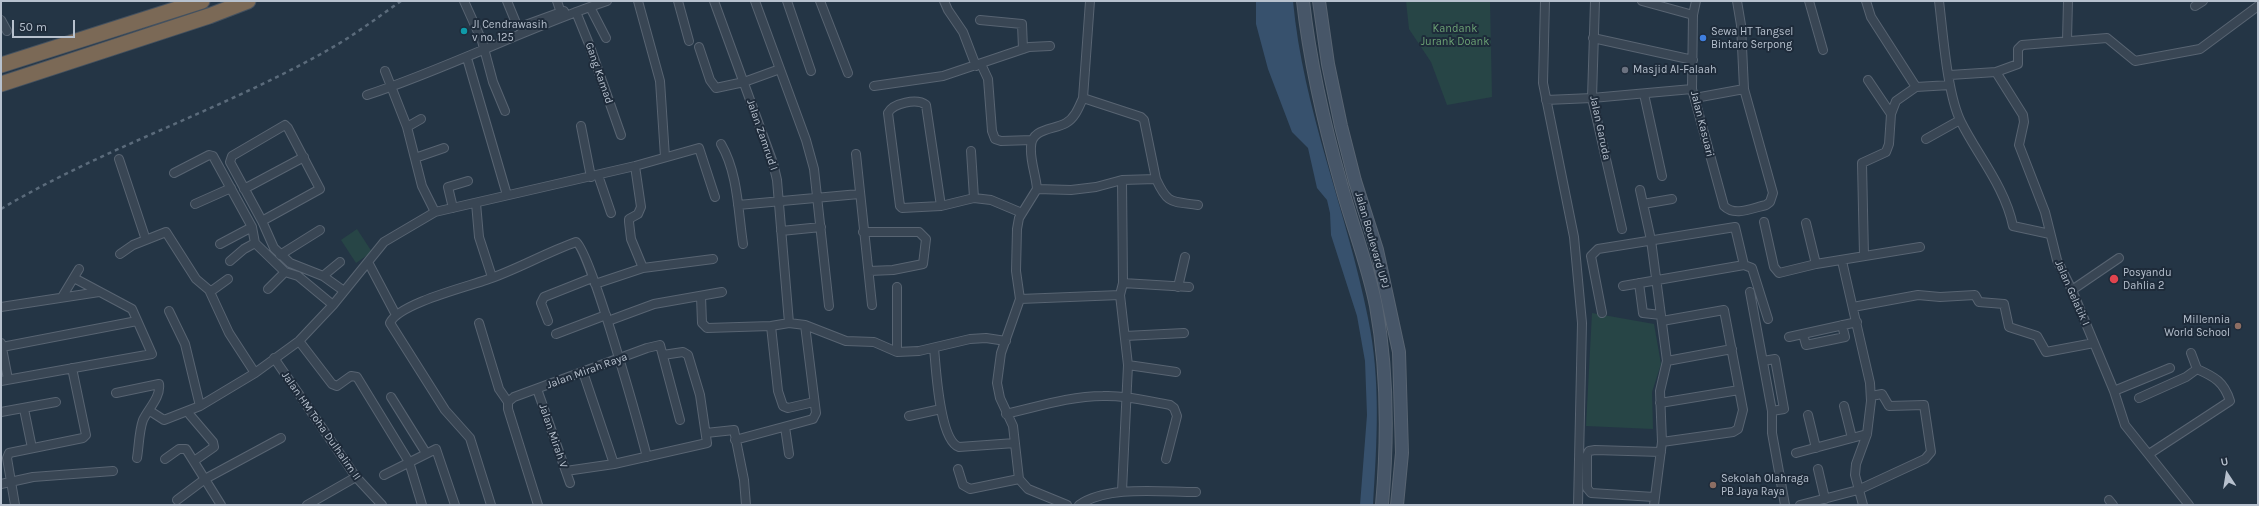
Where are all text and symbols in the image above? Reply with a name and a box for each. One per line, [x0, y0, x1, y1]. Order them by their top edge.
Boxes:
scale bar [14, 12, 77, 38]
place label: Jl Cendrawasih v no. 125 [472, 18, 547, 44]
text: 50 m [19, 20, 47, 34]
park label: Kandank Jurank Doank [1421, 22, 1489, 48]
place label: Sewa HT Tangsel Bintaro Serpong [1711, 25, 1793, 51]
marker: Jl Cendrawasih v no. 125 [459, 26, 469, 36]
marker: Sewa HT Tangsel Bintaro Serpong [1698, 33, 1708, 43]
street label: Gang Kamad [582, 40, 616, 106]
place label: Masjid Al-Falaah [1633, 63, 1717, 77]
marker: Masjid Al-Falaah [1620, 65, 1630, 75]
street label: Jalan Kasuari [1687, 90, 1717, 158]
street label: Jalan Garuda [1587, 95, 1613, 161]
street label: Jalan Zamrud I [744, 98, 780, 172]
street label: Jalan Boulevard UPJ [1352, 190, 1392, 290]
street label: Jalan Gelatik I [2052, 258, 2092, 328]
place label: Posyandu Dahlia 2 [2123, 266, 2172, 292]
marker: Posyandu Dahlia 2 [2108, 273, 2120, 285]
place label: Millennia World School [2164, 313, 2230, 339]
marker: Millennia World School [2233, 321, 2243, 331]
street label: Jalan Mirah Raya [545, 350, 629, 392]
street label: Jalan HM Toha Dulhalim II [279, 369, 363, 483]
street label: Jalan Mirah V [536, 402, 570, 470]
north arrow [2207, 454, 2247, 494]
text: U [2219, 455, 2229, 469]
place label: Sekolah Olahraga PB Jaya Raya [1721, 472, 1809, 498]
marker: Sekolah Olahraga PB Jaya Raya [1708, 480, 1718, 490]

